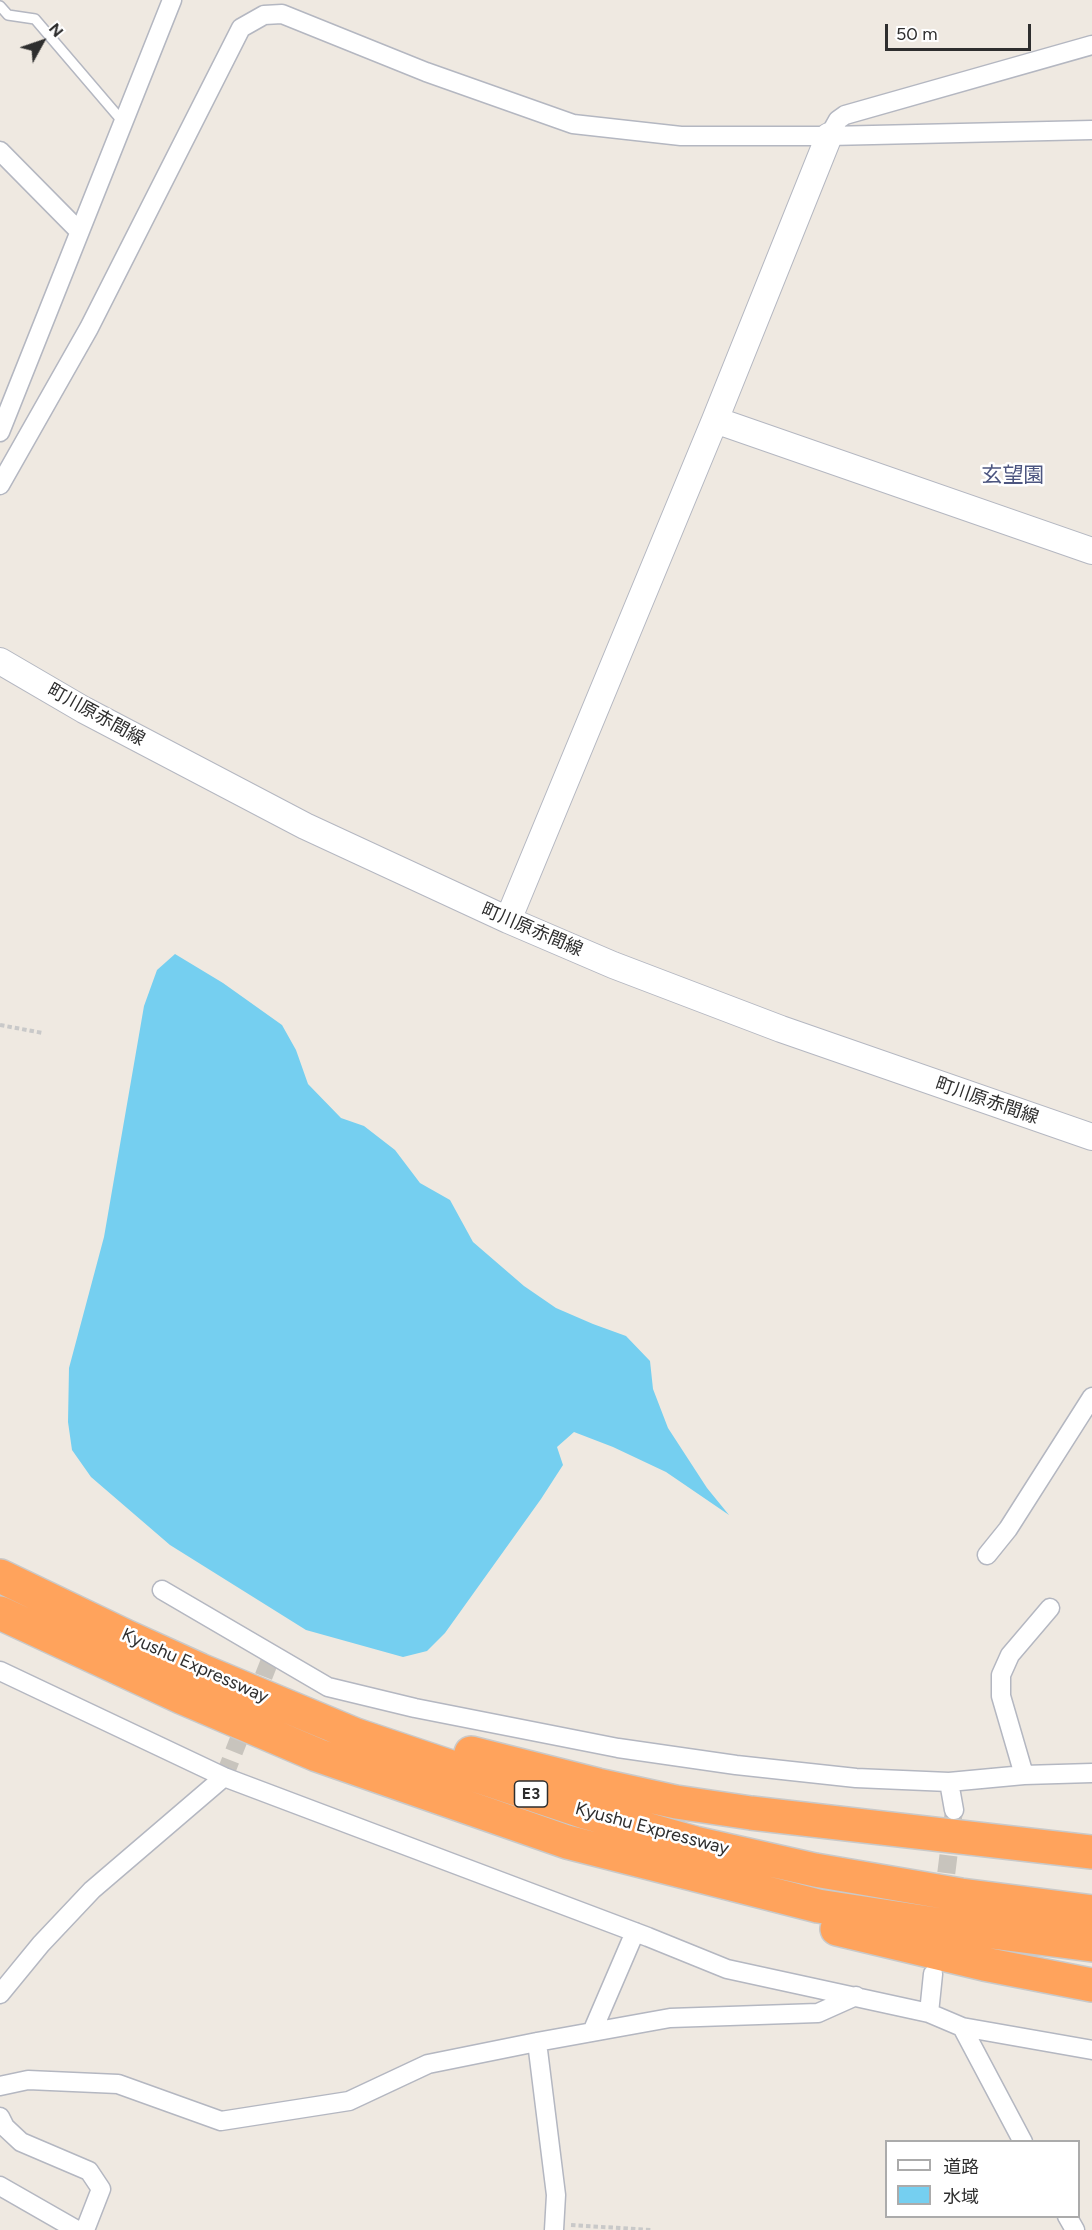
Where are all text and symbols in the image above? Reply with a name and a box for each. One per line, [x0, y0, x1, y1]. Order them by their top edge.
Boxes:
north arrow [12, 12, 72, 72]
scale bar [888, 12, 1034, 50]
text: N [45, 19, 67, 41]
text: 50 m [896, 23, 938, 45]
district label: 玄望園 [982, 463, 1044, 489]
street label: 町川原赤間線 [44, 679, 148, 751]
street label: 町川原赤間線 [478, 899, 586, 961]
street label: 町川原赤間線 [932, 1073, 1042, 1129]
street label: Kyushu Expressway [118, 1624, 272, 1708]
road number: E3 [514, 1781, 548, 1807]
street label: Kyushu Expressway [573, 1798, 731, 1860]
legend [885, 2140, 1080, 2218]
text: 道路 [943, 2156, 979, 2178]
text: 水域 [943, 2186, 979, 2208]

